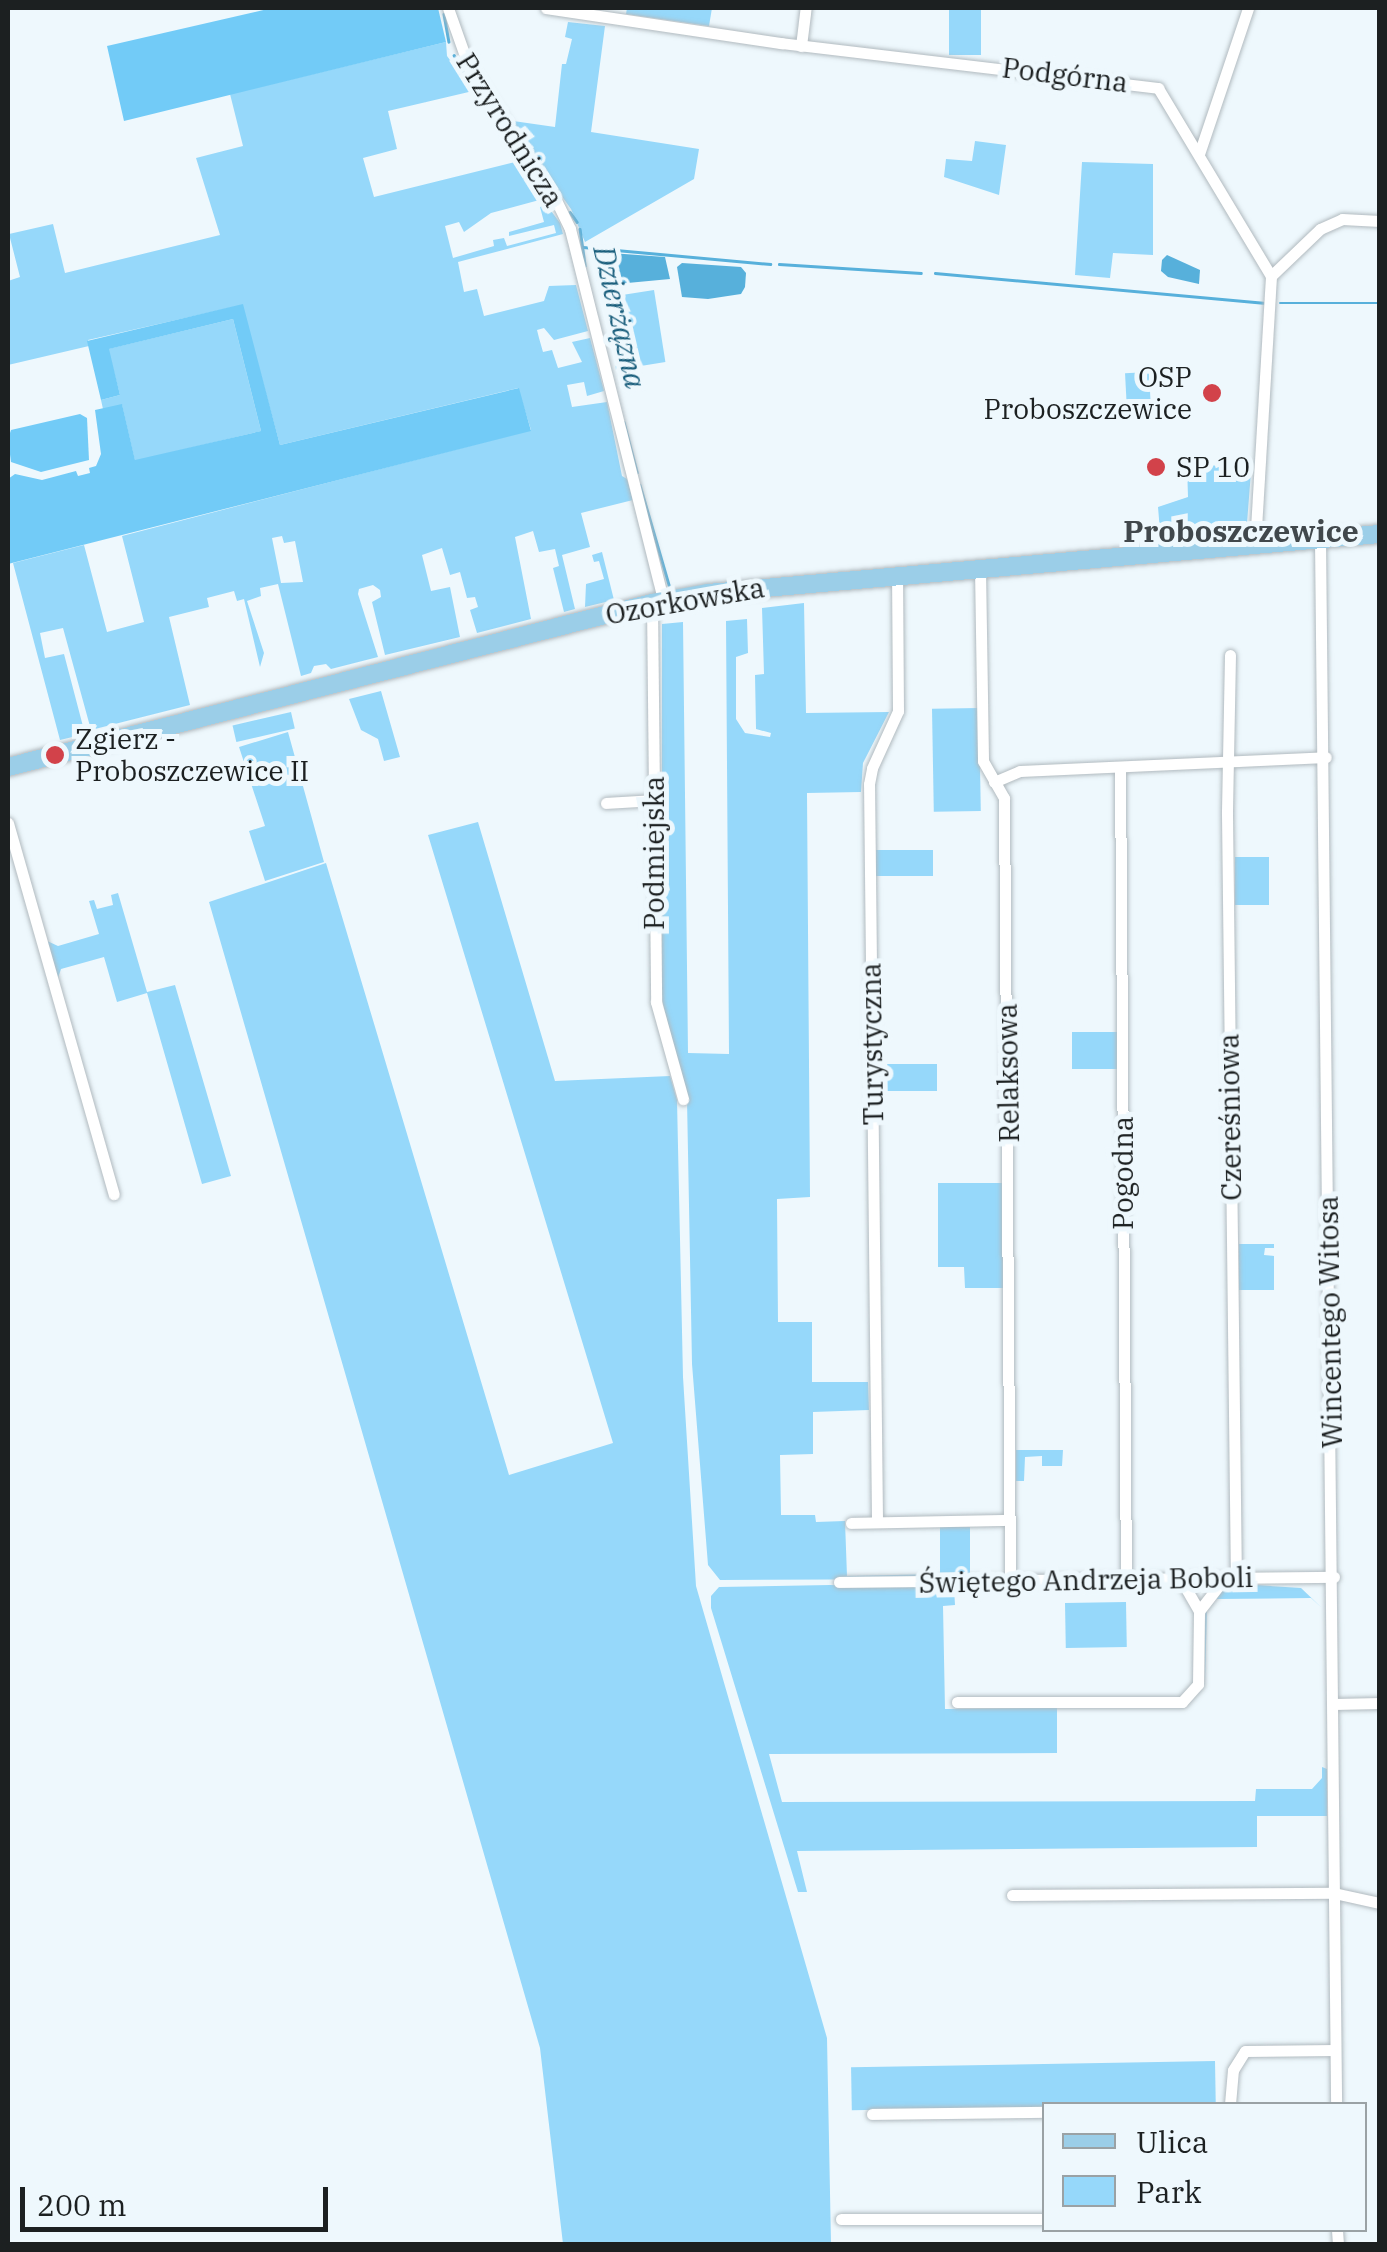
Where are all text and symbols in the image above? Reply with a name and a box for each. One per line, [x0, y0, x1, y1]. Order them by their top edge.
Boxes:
street label: Przyrodnicza [449, 47, 571, 213]
street label: Podgórna [1000, 51, 1130, 99]
water label: Dzierżązna [586, 242, 654, 392]
place label: OSP Proboszczewice [984, 360, 1192, 426]
marker: OSP Proboszczewice [1201, 382, 1223, 404]
place label: SP 10 [1176, 450, 1250, 484]
marker: SP 10 [1145, 456, 1167, 478]
district label: Proboszczewice [1123, 513, 1359, 549]
street label: Ozorkowska [603, 571, 767, 631]
place label: Zgierz - Proboszczewice II [75, 722, 309, 788]
marker: Zgierz - Proboszczewice II [44, 744, 66, 766]
street label: Podmiejska [637, 776, 671, 930]
street label: Turystyczna [854, 962, 890, 1126]
street label: Relaksowa [990, 1003, 1026, 1143]
street label: Czereśniowa [1212, 1033, 1248, 1201]
street label: Pogodna [1106, 1116, 1140, 1230]
street label: Wincentego Witosa [1311, 1195, 1349, 1449]
street label: Świętego Andrzeja Boboli [918, 1560, 1254, 1600]
legend [1042, 2102, 1367, 2232]
text: Ulica [1136, 2122, 1208, 2161]
scale bar [25, 2167, 332, 2229]
text: Park [1136, 2172, 1202, 2211]
text: 200 m [37, 2185, 127, 2224]

